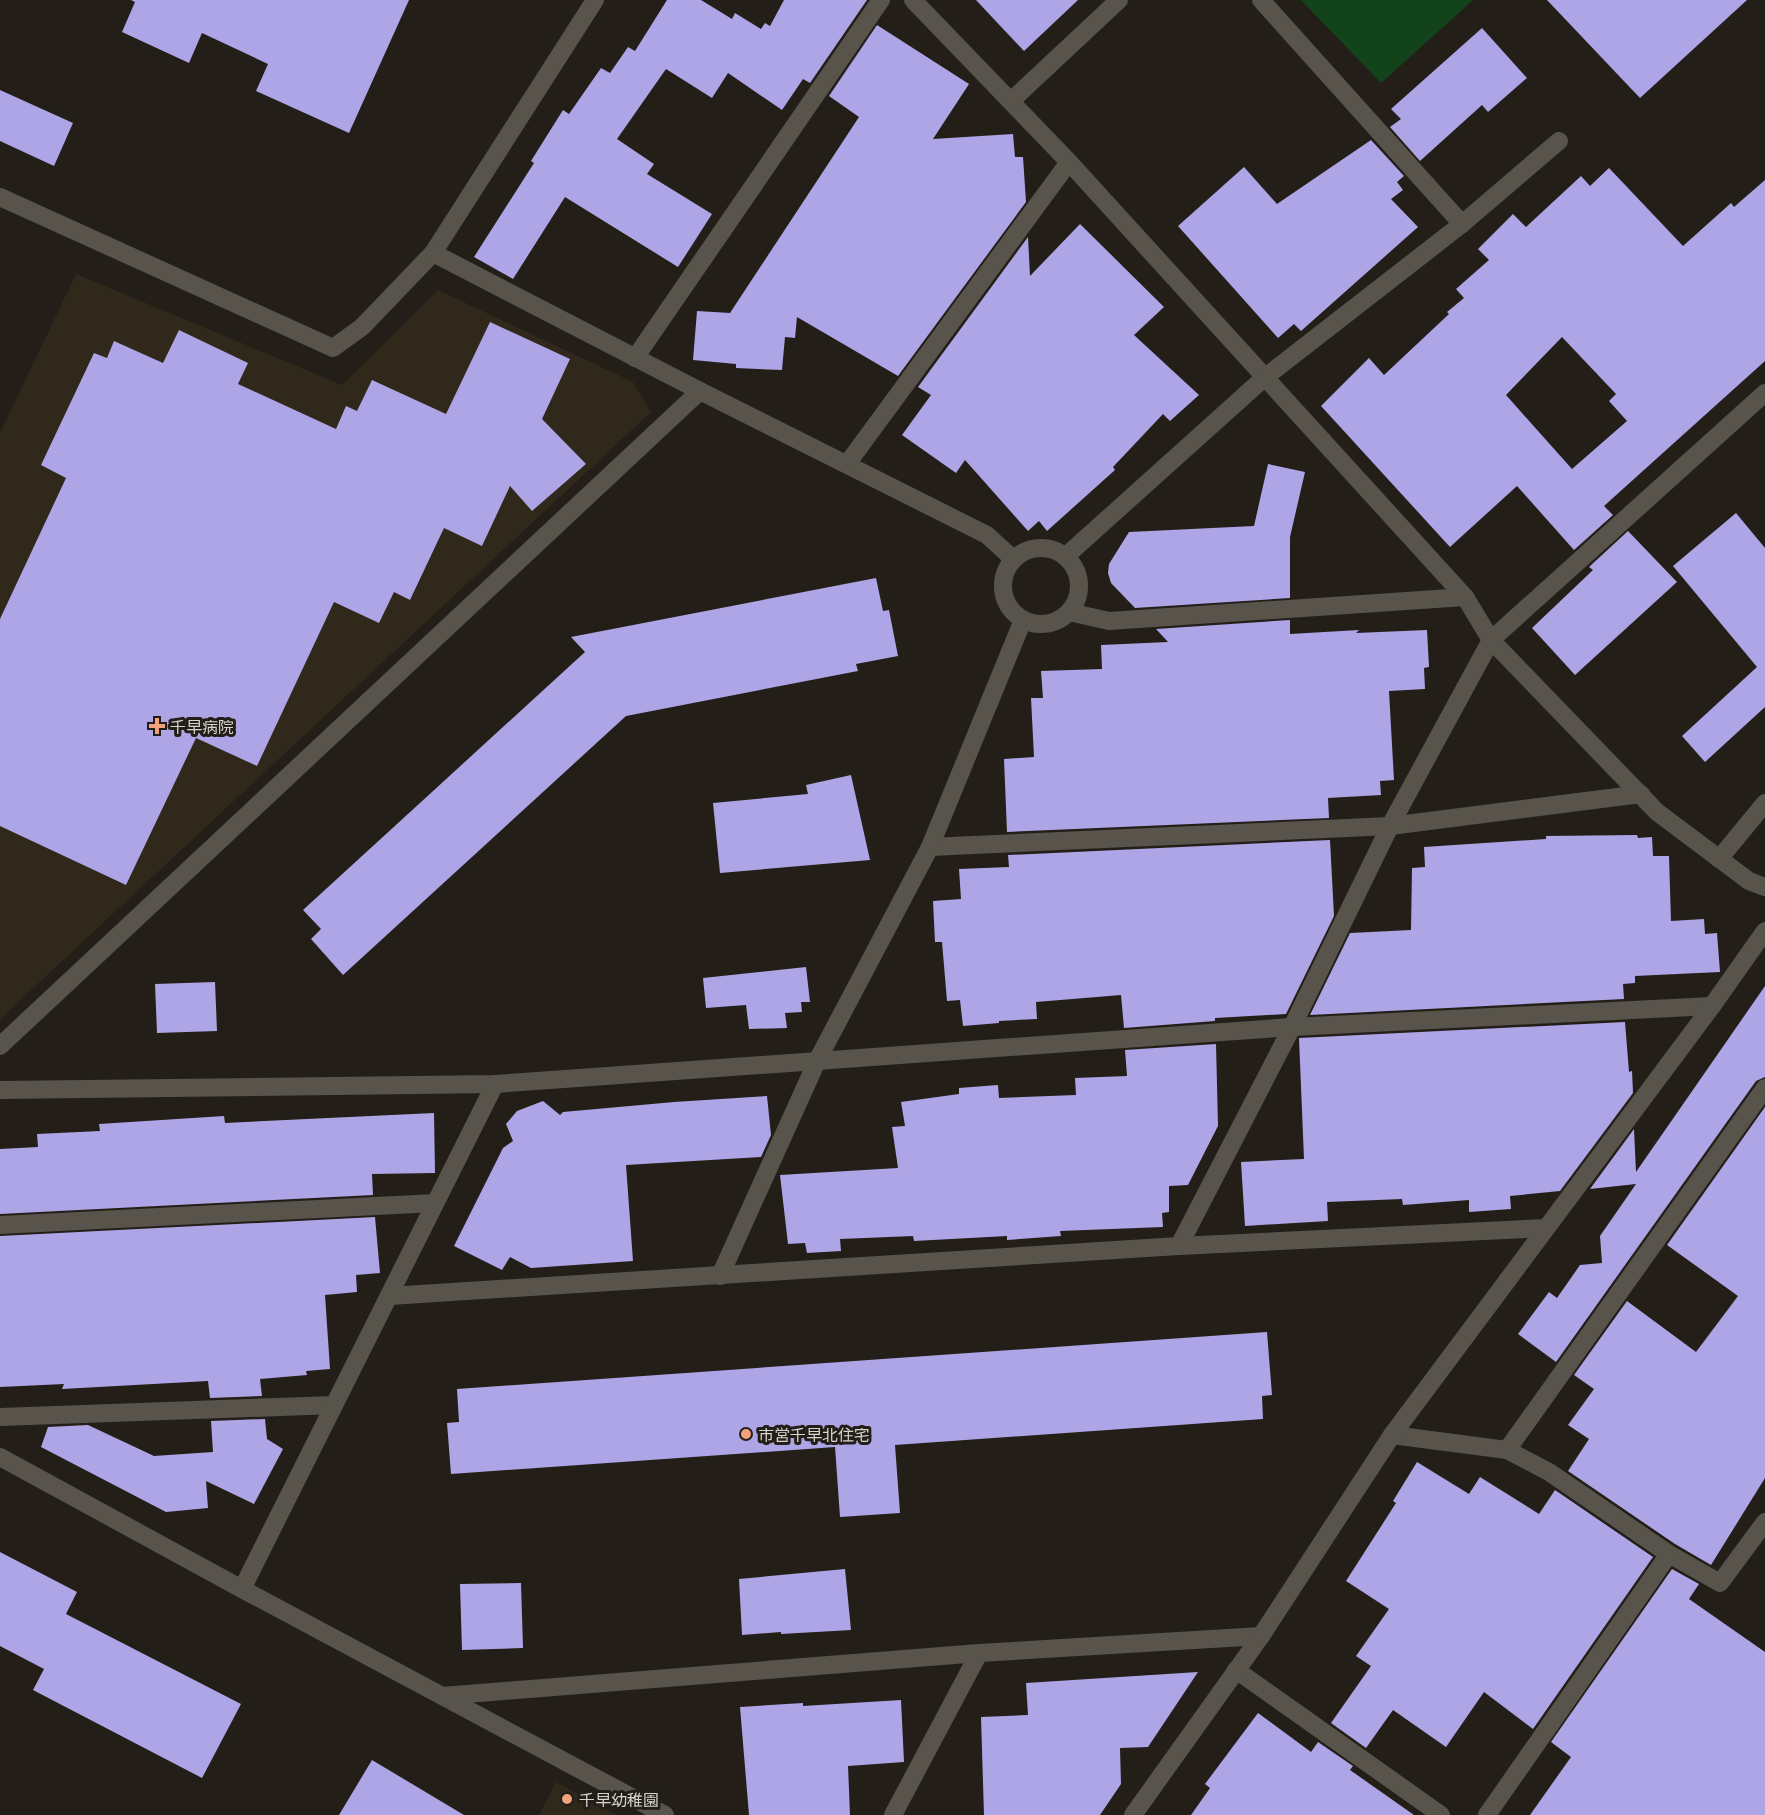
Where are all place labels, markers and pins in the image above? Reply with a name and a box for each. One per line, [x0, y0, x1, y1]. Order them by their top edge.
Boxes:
marker: 千早病院 [148, 717, 166, 735]
place label: 千早病院 [170, 717, 234, 736]
place label: 市営千早北住宅 [758, 1425, 870, 1444]
marker: 市営千早北住宅 [739, 1427, 753, 1441]
place label: 千早幼稚園 [579, 1790, 659, 1809]
marker: 千早幼稚園 [560, 1792, 574, 1806]

